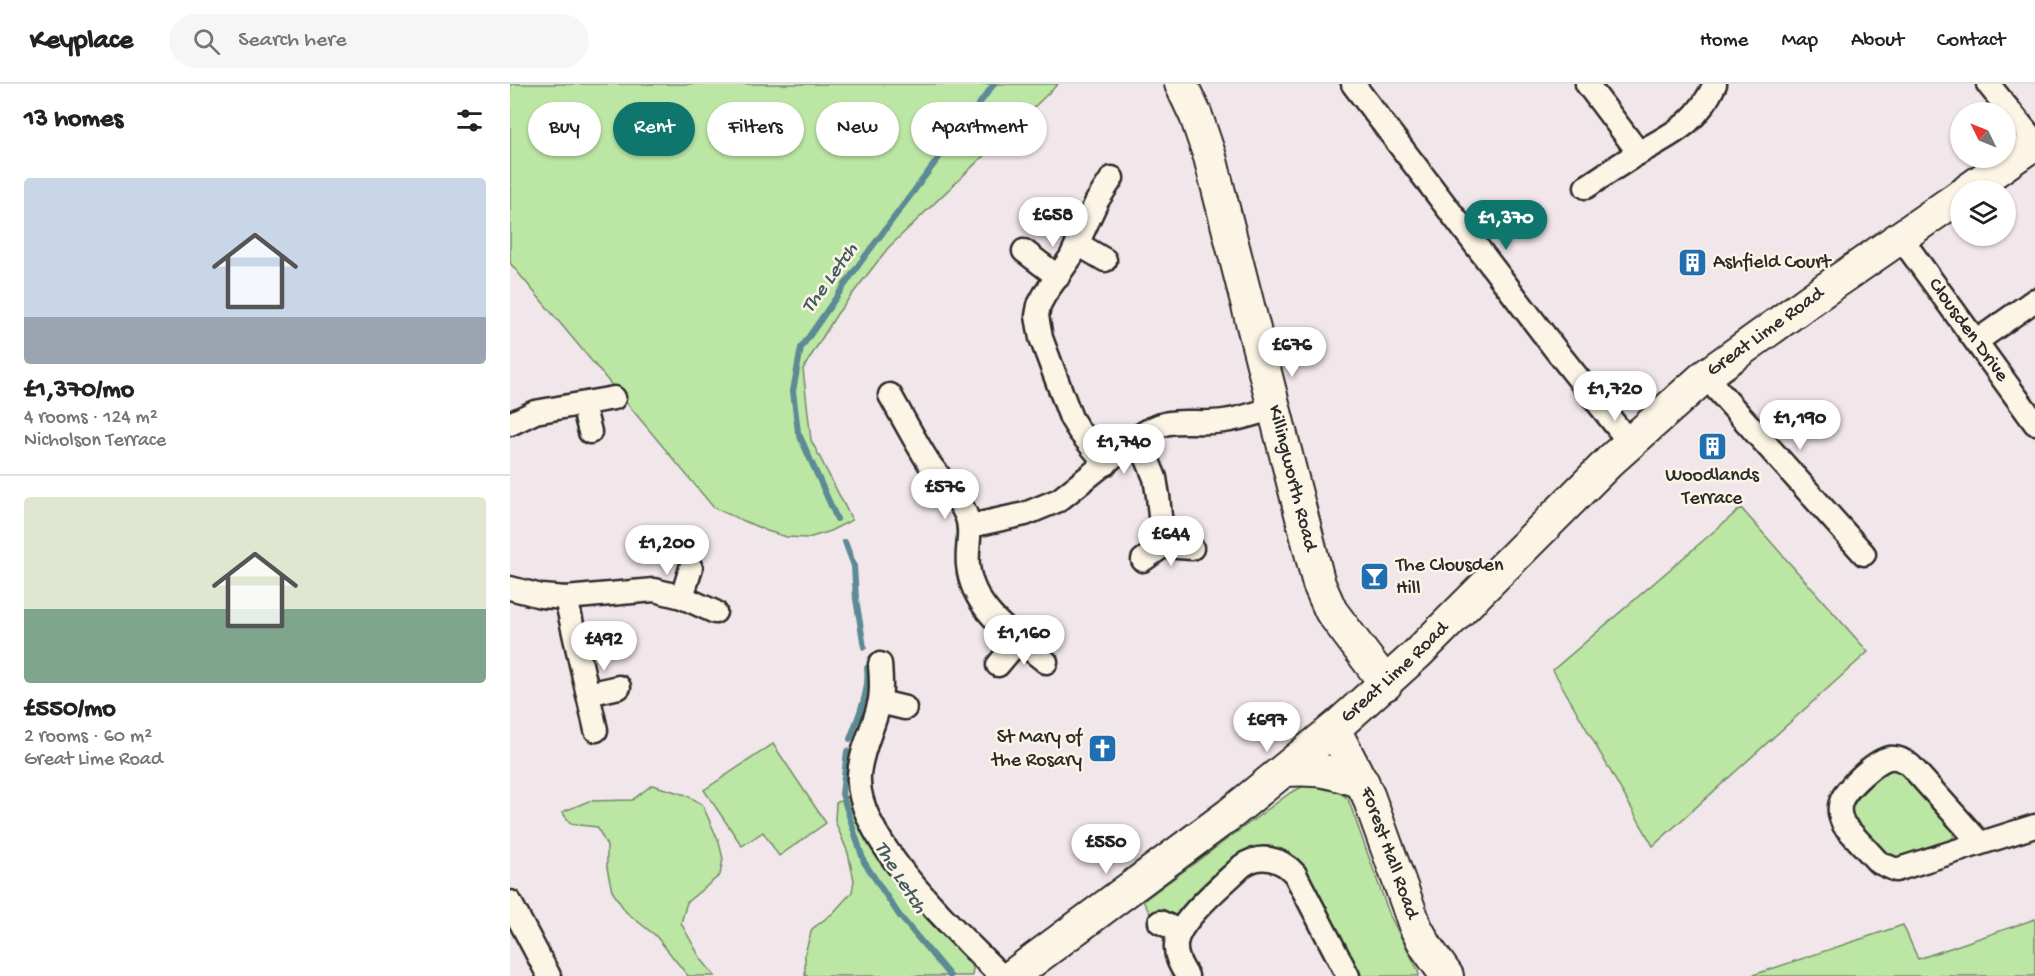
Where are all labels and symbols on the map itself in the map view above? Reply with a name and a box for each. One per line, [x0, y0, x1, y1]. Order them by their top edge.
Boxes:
north arrow [1950, 102, 2016, 168]
pin: £658 [1017, 197, 1089, 248]
pin: £1,370 [1457, 200, 1555, 251]
water label: The Letch [797, 238, 865, 319]
building icon: Ashfield Court [1676, 247, 1708, 279]
place label: Ashfield Court [1713, 252, 1832, 275]
street label: Clousden Drive [1923, 274, 2013, 387]
street label: Great Lime Road [1703, 281, 1831, 382]
pin: £676 [1256, 327, 1328, 378]
pin: £1,720 [1566, 371, 1664, 422]
pin: £1,190 [1751, 400, 1849, 451]
street label: Killingworth Road [1262, 403, 1322, 556]
pin: £1,740 [1075, 424, 1173, 475]
building icon: Woodlands Terrace [1696, 430, 1728, 462]
place label: Woodlands Terrace [1665, 465, 1759, 511]
pin: £576 [909, 469, 981, 520]
pin: £644 [1135, 516, 1207, 567]
pin: £1,200 [618, 525, 716, 576]
place label: The Clousden Hill [1395, 555, 1504, 601]
bar icon: The Clousden Hill [1359, 561, 1391, 593]
pin: £1,160 [975, 615, 1073, 666]
street label: Great Lime Road [1336, 616, 1455, 728]
pin: £492 [568, 621, 640, 672]
pin: £697 [1231, 702, 1303, 753]
place label: St Mary of the Rosary [990, 727, 1084, 773]
church icon: St Mary of the Rosary [1087, 733, 1119, 765]
street label: Forest Hall Road [1354, 782, 1424, 924]
pin: £550 [1070, 824, 1142, 875]
water label: The Letch [867, 837, 931, 919]

